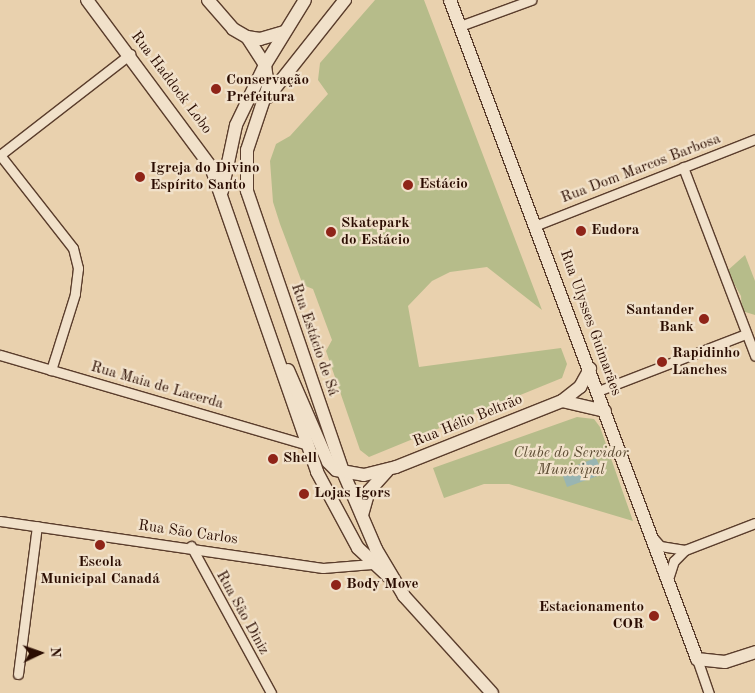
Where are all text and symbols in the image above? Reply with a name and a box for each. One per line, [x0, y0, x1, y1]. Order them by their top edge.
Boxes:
street label: Rua Haddock Lobo [127, 28, 215, 138]
place label: Conservação Prefeitura [226, 71, 309, 106]
marker: Conservação Prefeitura [210, 83, 222, 95]
street label: Rua Dom Marcos Barbosa [559, 130, 723, 208]
place label: Igreja do Divino Espírito Santo [150, 159, 259, 194]
marker: Igreja do Divino Espírito Santo [134, 171, 146, 183]
place label: Estácio [419, 176, 468, 194]
marker: Estácio [401, 178, 415, 192]
place label: Skatepark do Estácio [341, 214, 410, 249]
place label: Eudora [591, 222, 639, 240]
marker: Eudora [575, 225, 587, 237]
marker: Skatepark do Estácio [325, 226, 337, 238]
street label: Rua Ulysses Guimarães [555, 248, 625, 398]
street label: Rua Estácio de Sá [286, 281, 342, 399]
place label: Santander Bank [626, 301, 694, 336]
marker: Santander Bank [698, 313, 710, 325]
place label: Rapidinho Lanches [672, 344, 740, 379]
marker: Rapidinho Lanches [656, 356, 668, 368]
street label: Rua Maia de Lacerda [89, 358, 225, 414]
street label: Rua Hélio Beltrão [411, 391, 525, 451]
park label: Clube do Servidor Municipal [514, 444, 628, 479]
place label: Shell [283, 450, 317, 468]
marker: Shell [267, 453, 279, 465]
place label: Lojas Igors [314, 485, 390, 503]
marker: Lojas Igors [298, 488, 310, 500]
street label: Rua São Carlos [137, 517, 239, 549]
marker: Escola Municipal Canadá [94, 539, 106, 551]
place label: Escola Municipal Canadá [40, 553, 160, 588]
street label: Rua São Diniz [212, 568, 272, 658]
place label: Body Move [346, 576, 418, 594]
marker: Body Move [330, 579, 342, 591]
place label: Estacionamento COR [539, 598, 644, 633]
marker: Estacionamento COR [648, 610, 660, 622]
north arrow [15, 628, 65, 678]
text: N [48, 646, 62, 658]

